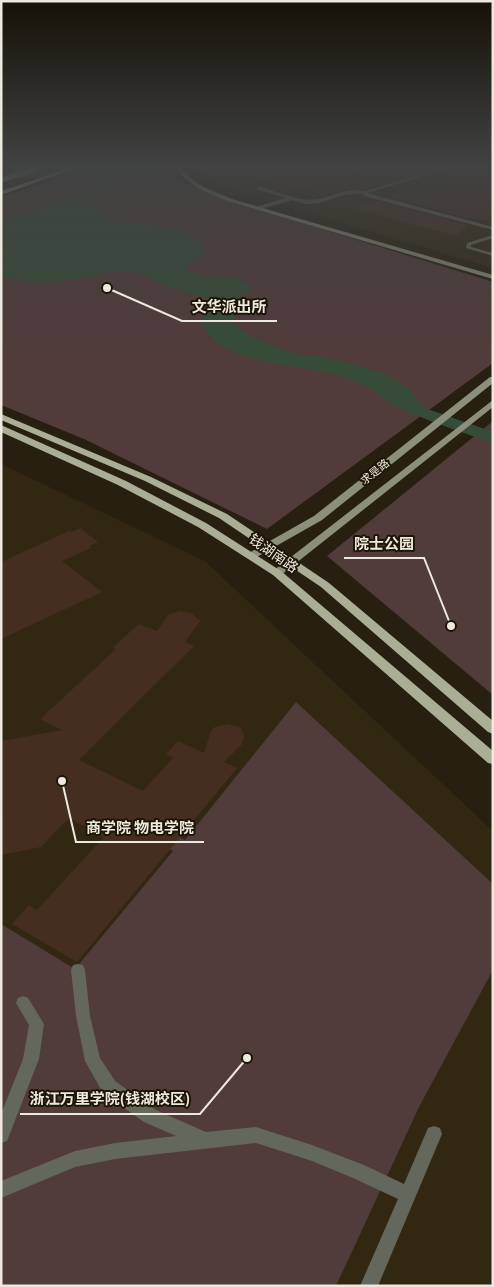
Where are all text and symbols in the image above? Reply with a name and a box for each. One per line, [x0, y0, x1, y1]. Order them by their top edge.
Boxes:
callout: 文华派出所 [182, 291, 277, 321]
text: 文华派出所 [191, 297, 267, 318]
street label: 求是路 [357, 456, 393, 488]
callout: 院士公园 [344, 528, 424, 558]
street label: 钱湖南路 [244, 530, 302, 578]
text: 院士公园 [354, 534, 414, 555]
callout: 商学院 物电学院 [76, 812, 204, 842]
text: 商学院 物电学院 [86, 818, 194, 839]
callout: 浙江万里学院(钱湖校区) [20, 1084, 200, 1114]
text: 浙江万里学院(钱湖校区) [30, 1089, 190, 1110]

